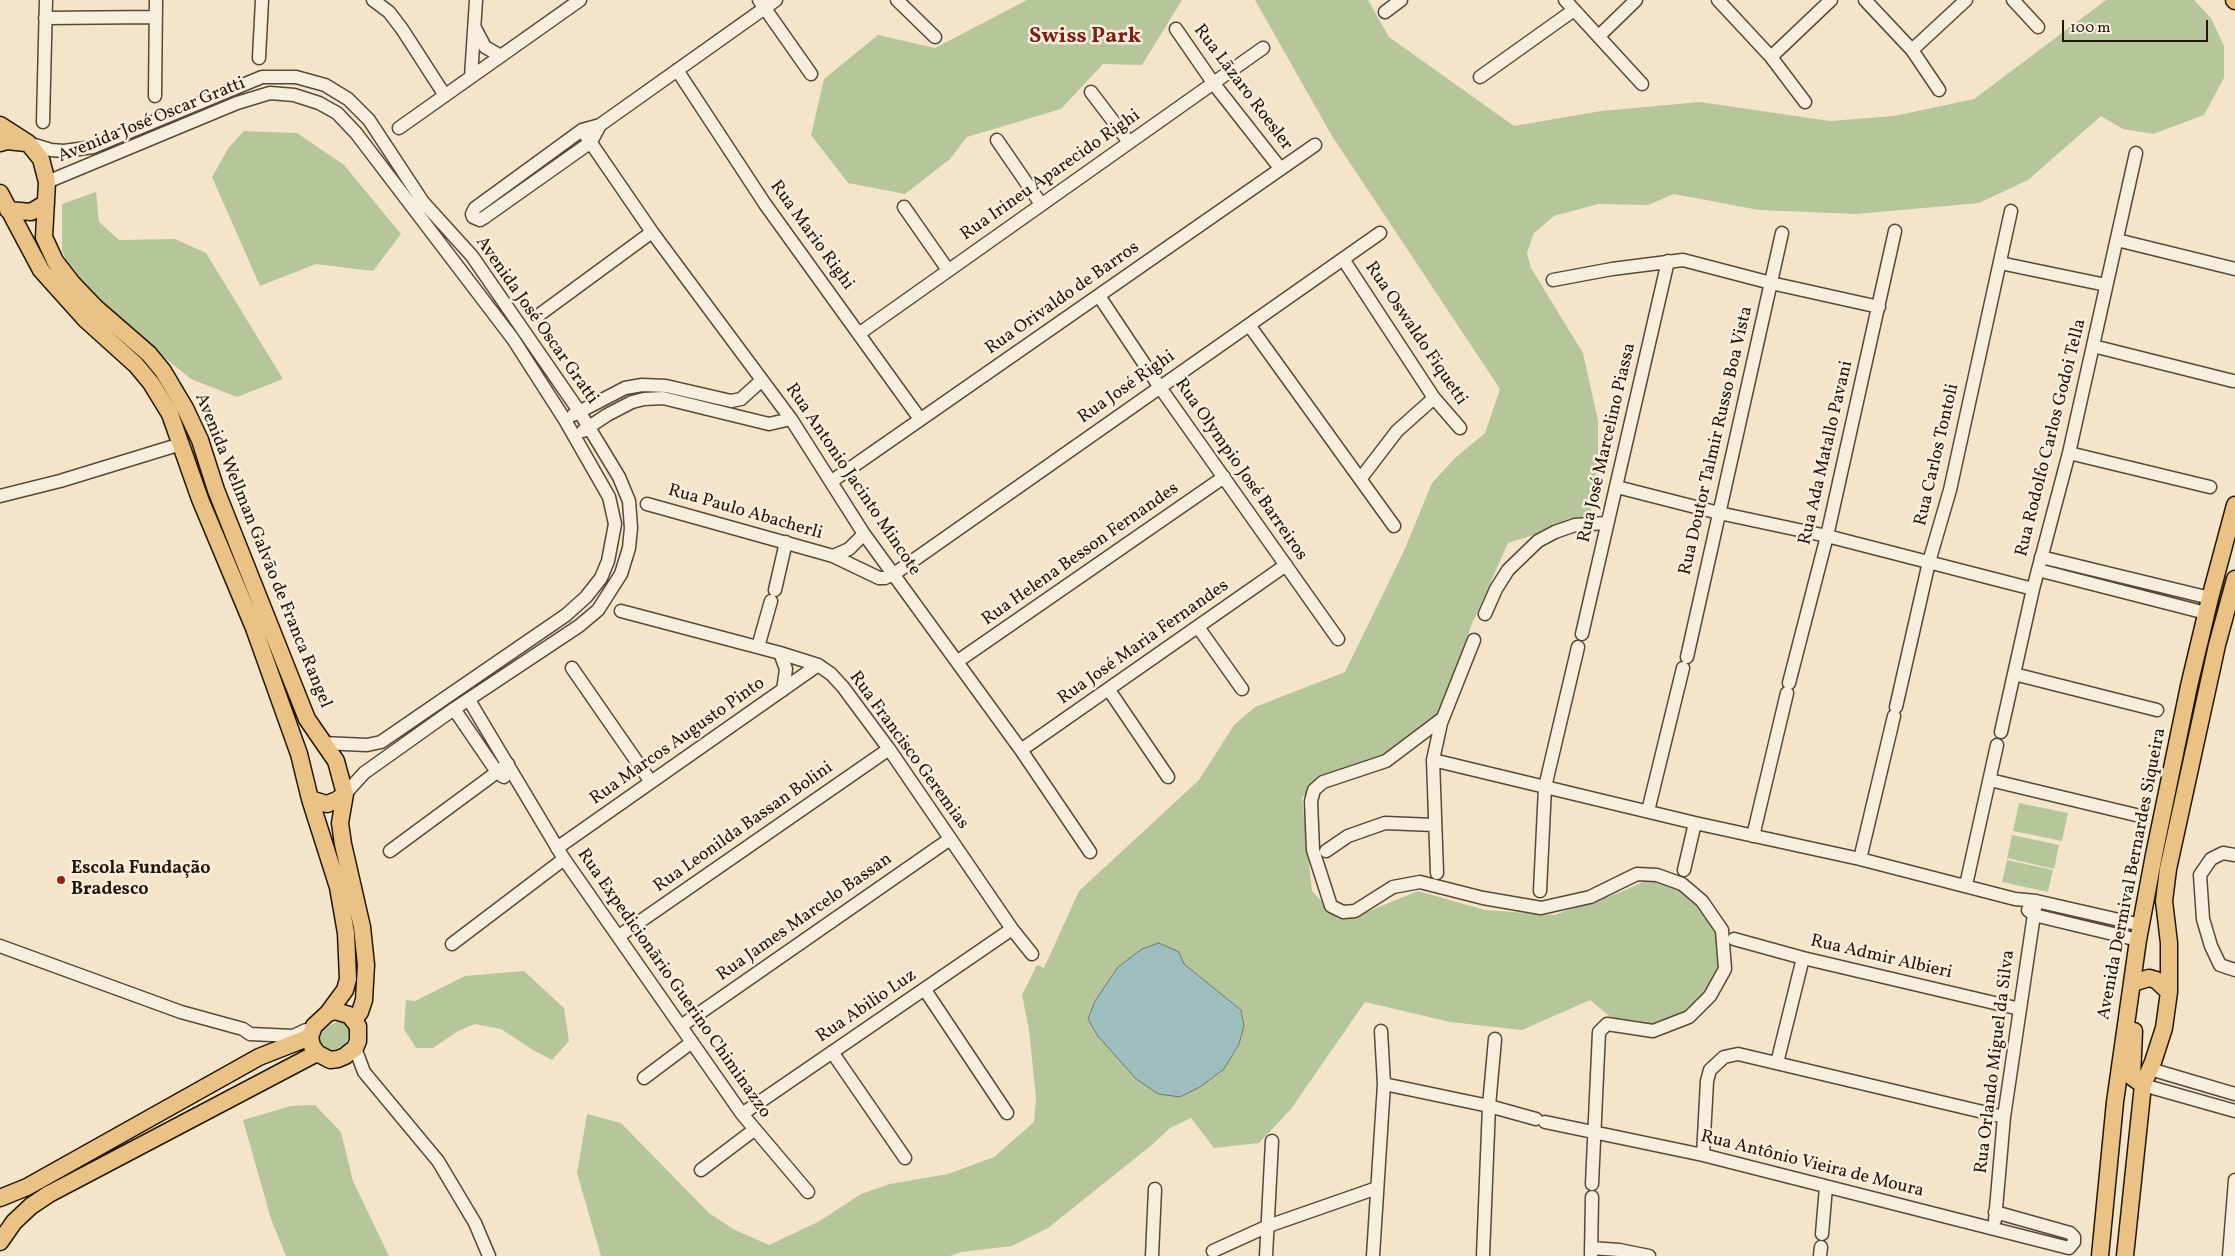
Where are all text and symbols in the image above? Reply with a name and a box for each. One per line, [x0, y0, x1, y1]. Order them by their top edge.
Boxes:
scale bar [2065, 10, 2211, 42]
text: 100 m [2070, 18, 2110, 39]
street label: Rua Lãzaro Roesler [1188, 21, 1296, 155]
district label: Swiss Park [1029, 25, 1141, 51]
street label: Avenida José Oscar Gratti [55, 74, 249, 168]
street label: Rua Irineu Aparecido Righi [957, 106, 1145, 246]
street label: Rua Mario Righi [764, 177, 858, 295]
street label: Avenida José Oscar Gratti [470, 233, 602, 409]
street label: Rua Orivaldo de Barros [982, 238, 1144, 360]
street label: Rua Oswaldo Fiquetti [1359, 258, 1471, 410]
street label: Rua Doutor Talmir Russo Boa Vista [1676, 304, 1758, 578]
street label: Rua Rodolfo Carlos Godoi Tella [2012, 317, 2092, 559]
street label: Rua José Marcelino Piassa [1575, 341, 1641, 545]
street label: Rua José Righi [1074, 347, 1180, 429]
street label: Rua Ada Matallo Pavani [1795, 359, 1859, 547]
street label: Rua Olympio José Barreiros [1169, 375, 1311, 565]
street label: Rua Antonio Jacinto Mincote [780, 380, 924, 580]
street label: Rua Carlos Tontoli [1911, 382, 1965, 528]
street label: Avenida Wellman Galvão de Franca Rangel [189, 391, 335, 711]
street label: Rua Helena Besson Fernandes [978, 479, 1184, 631]
street label: Rua Paulo Abacherli [665, 481, 825, 545]
street label: Rua José Maria Fernandes [1054, 576, 1234, 710]
street label: Rua Francisco Geremias [843, 668, 973, 834]
street label: Rua Marcos Augusto Pinto [586, 673, 770, 811]
street label: Avenida Dermival Bernardes Siqueira [2094, 726, 2172, 1022]
street label: Rua Leonilda Bassan Bolini [650, 758, 838, 898]
street label: Rua Expedicionãrio Guerino Chiminazzo [571, 845, 775, 1123]
street label: Rua James Marcelo Bassan [713, 849, 897, 987]
place label: Escola Fundação Bradesco [71, 859, 211, 902]
marker: Escola Fundação Bradesco [55, 874, 67, 886]
street label: Rua Admir Albieri [1808, 931, 1954, 985]
street label: Rua Orlando Miguel da Silva [1972, 949, 2020, 1175]
street label: Rua Abilio Luz [813, 966, 921, 1048]
street label: Rua Antônio Vieira de Moura [1698, 1127, 1926, 1203]

